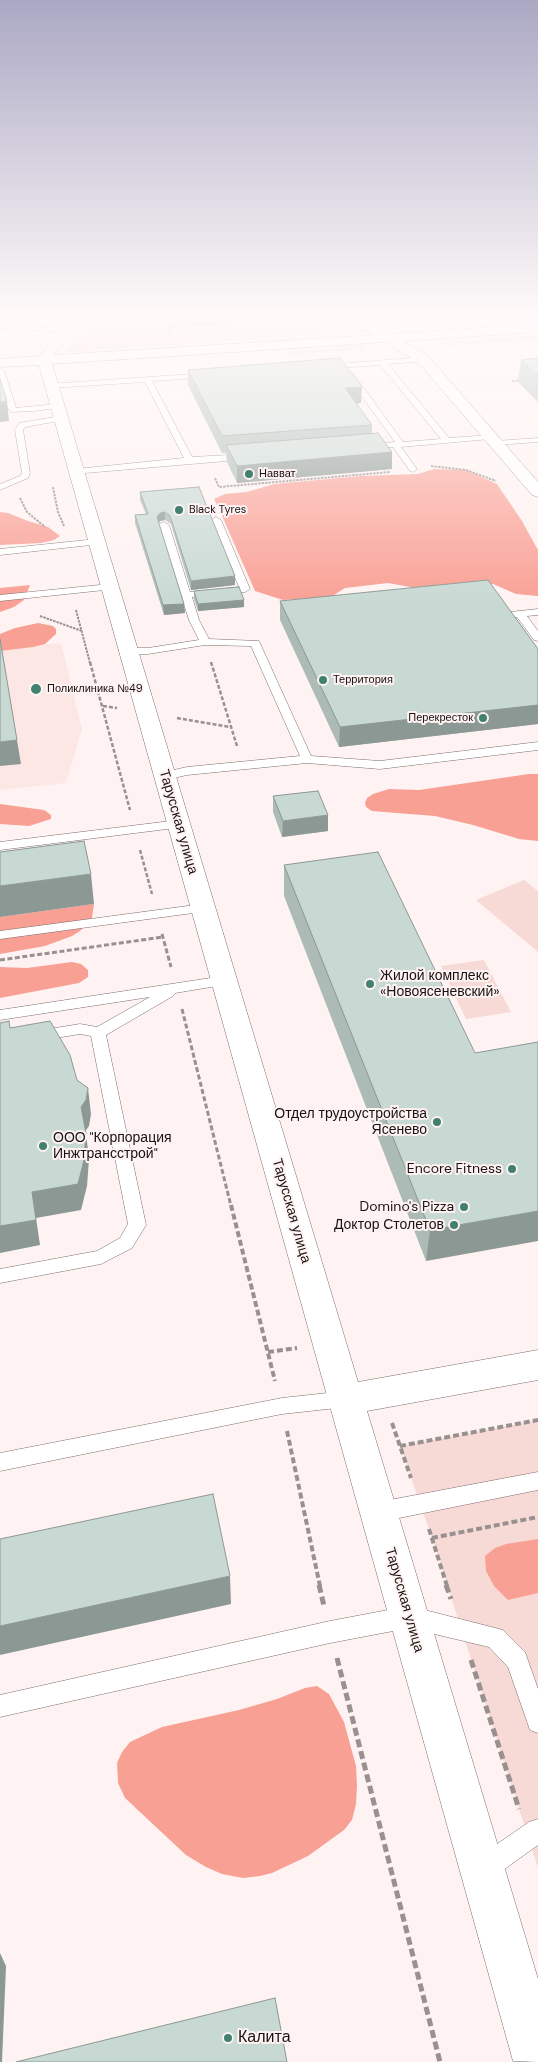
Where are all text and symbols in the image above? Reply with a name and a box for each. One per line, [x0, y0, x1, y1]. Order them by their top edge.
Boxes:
place label: Навват [259, 467, 296, 481]
marker: Навват [243, 468, 255, 480]
place label: Black Tyres [189, 503, 246, 517]
marker: Black Tyres [173, 504, 185, 516]
place label: Территория [333, 673, 393, 687]
marker: Территория [317, 674, 329, 686]
marker: Поликлиника №49 [29, 682, 43, 696]
place label: Поликлиника №49 [47, 682, 143, 696]
place label: Перекресток [408, 711, 473, 725]
marker: Перекресток [477, 712, 489, 724]
street label: Тарусская улица [155, 768, 201, 876]
place label: Жилой комплекс «Новоясеневский» [380, 968, 500, 1000]
marker: Жилой комплекс «Новоясеневский» [364, 978, 376, 990]
place label: Отдел трудоустройства Ясенево [274, 1106, 427, 1138]
marker: Отдел трудоустройства Ясенево [431, 1116, 443, 1128]
place label: ООО "Корпорация Инжтрансстрой" [53, 1130, 172, 1162]
marker: ООО "Корпорация Инжтрансстрой" [37, 1140, 49, 1152]
street label: Тарусская улица [268, 1157, 314, 1265]
place label: Encore Fitness [407, 1161, 502, 1177]
marker: Encore Fitness [506, 1163, 518, 1175]
place label: Domino's Pizza [360, 1199, 454, 1215]
marker: Domino's Pizza [458, 1201, 470, 1213]
place label: Доктор Столетов [334, 1217, 444, 1233]
marker: Доктор Столетов [448, 1219, 460, 1231]
street label: Тарусская улица [381, 1546, 427, 1654]
place label: Калита [238, 2028, 291, 2048]
marker: Калита [222, 2032, 234, 2044]

